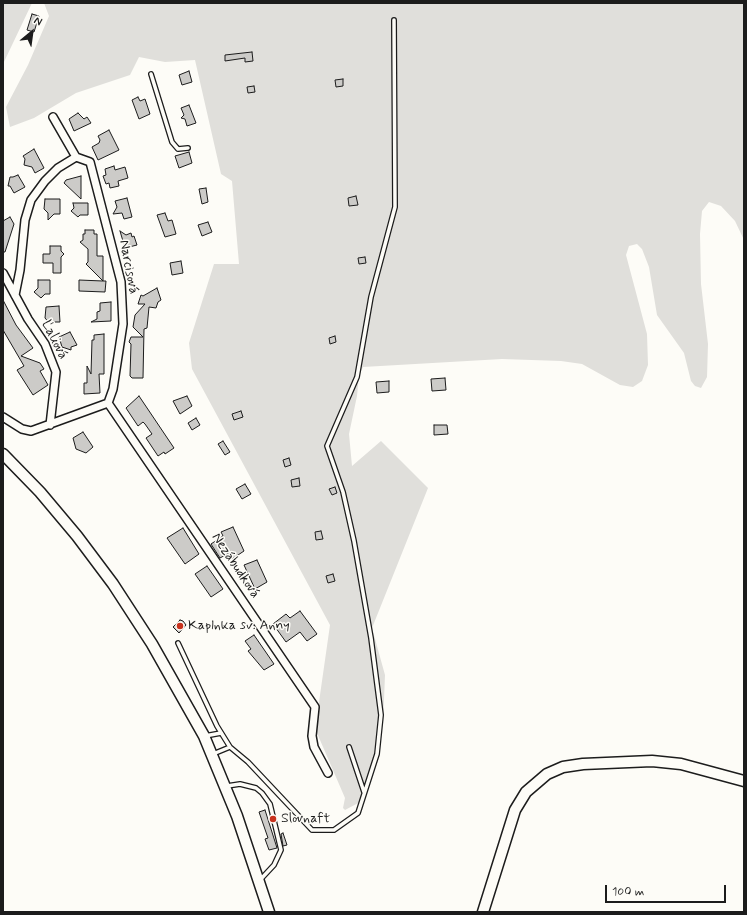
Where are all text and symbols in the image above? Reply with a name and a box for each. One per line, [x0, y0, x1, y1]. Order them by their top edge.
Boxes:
north arrow [12, 12, 52, 52]
text: N [31, 14, 44, 29]
street label: Narcisová [115, 238, 141, 296]
street label: Ľaliová [37, 318, 71, 362]
street label: Nezábudková [207, 530, 263, 602]
place label: Kaplnka sv. Anny [188, 618, 290, 634]
marker: Kaplnka sv. Anny [175, 621, 185, 631]
place label: Slovnaft [281, 811, 330, 827]
marker: Slovnaft [268, 814, 278, 824]
scale bar [607, 877, 728, 903]
text: 100 m [612, 884, 644, 900]

